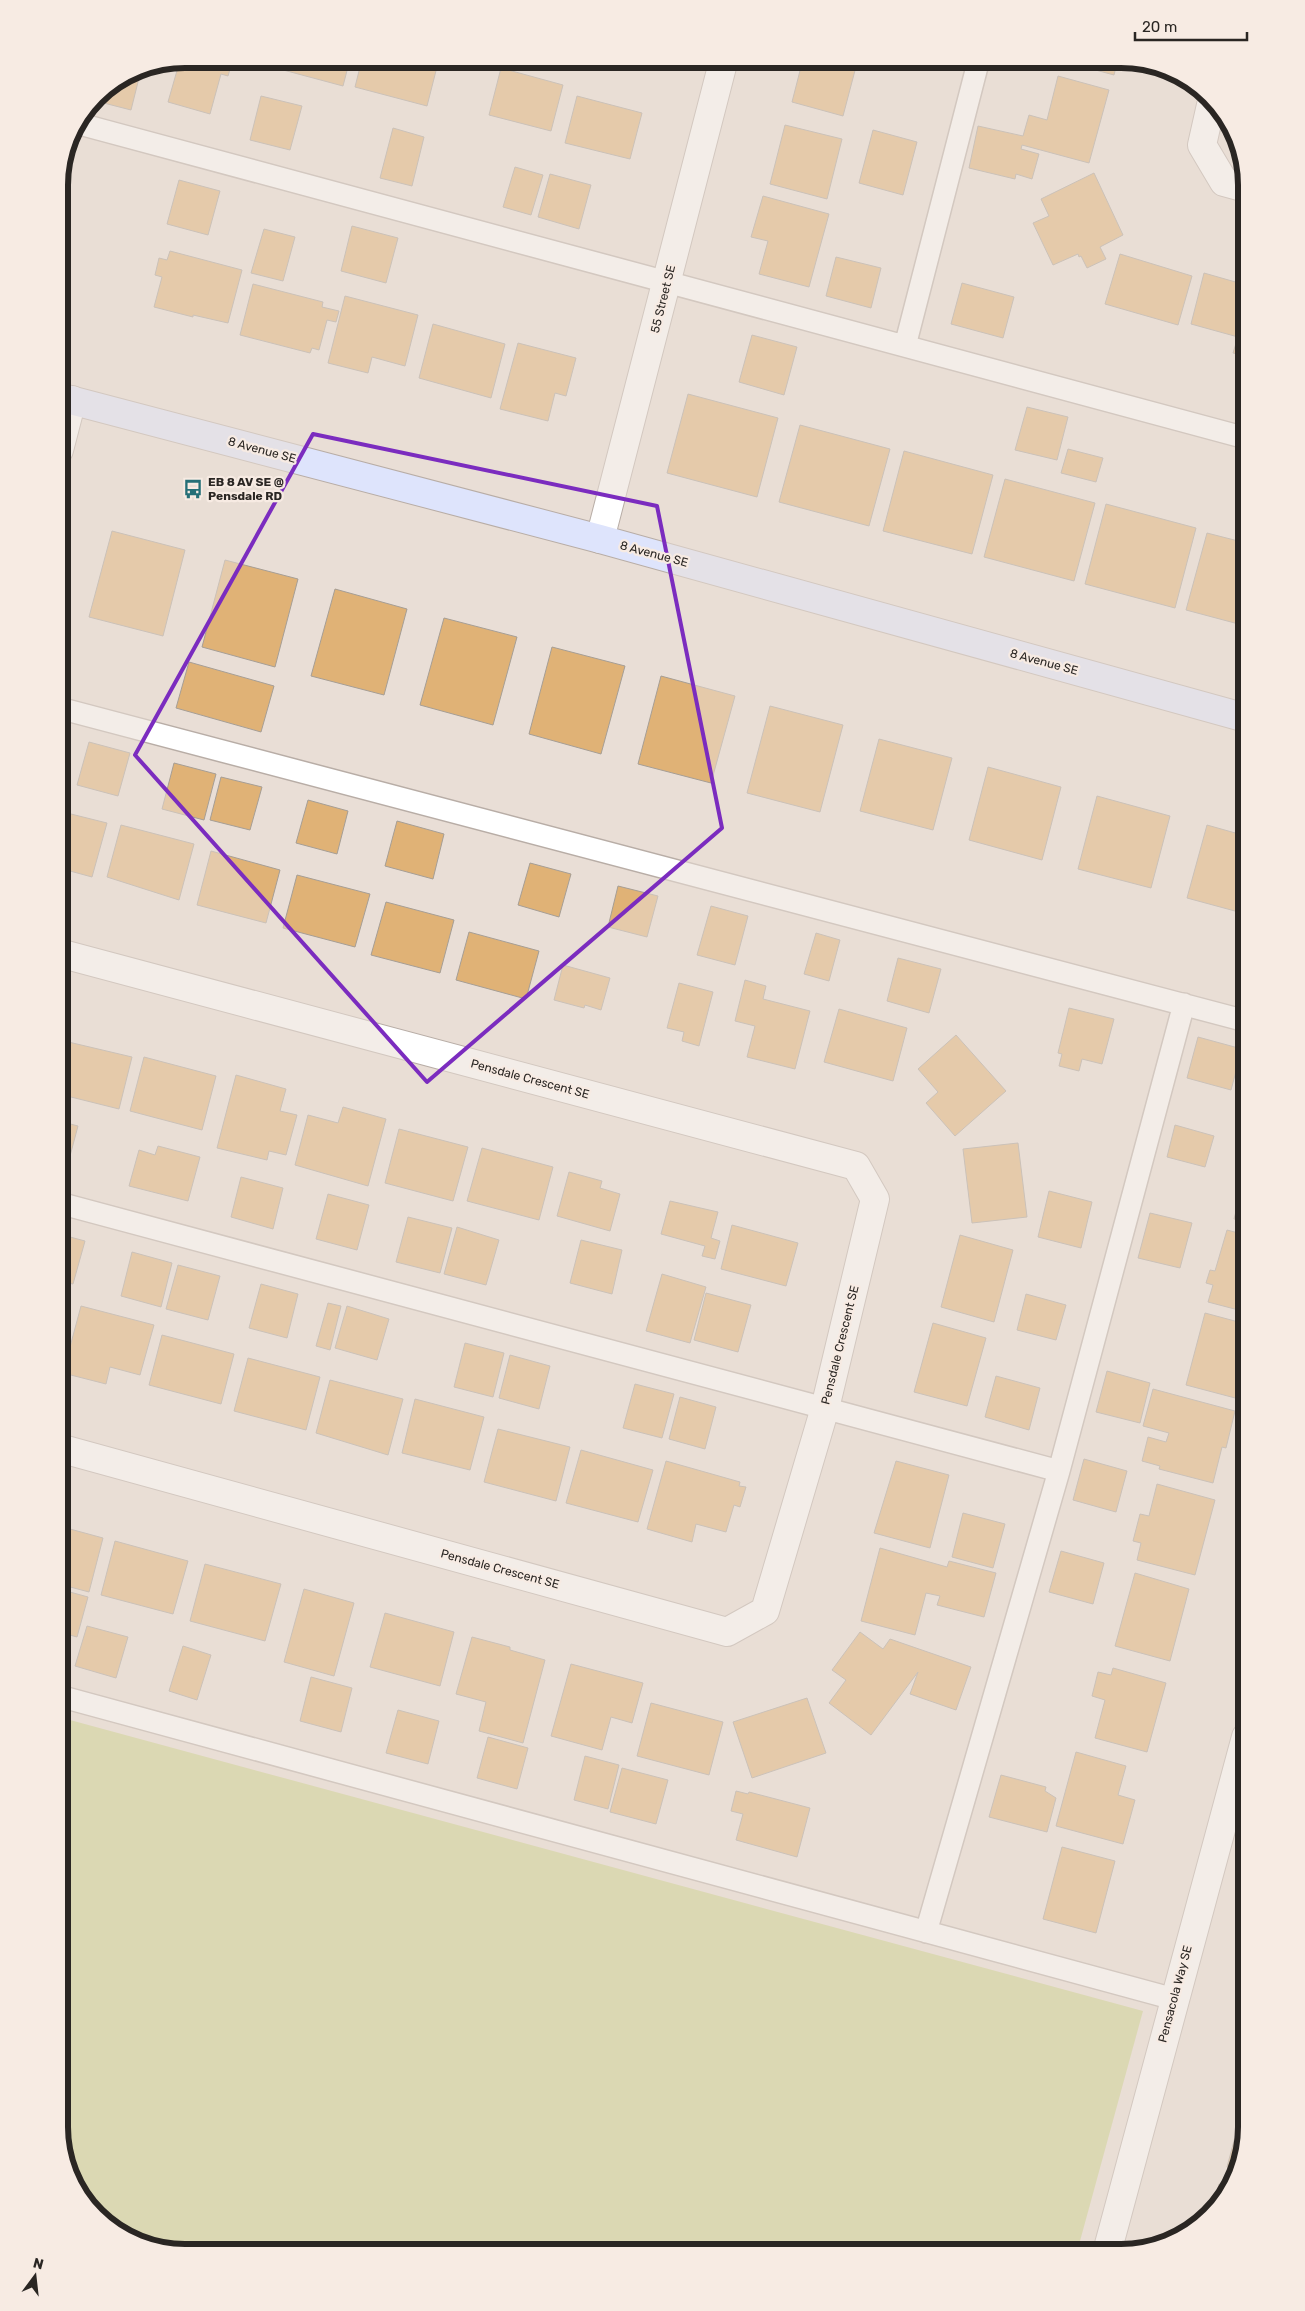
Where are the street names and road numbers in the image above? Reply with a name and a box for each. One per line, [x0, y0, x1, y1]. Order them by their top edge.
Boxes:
street label: 55 Street SE [648, 264, 678, 334]
street label: 8 Avenue SE [226, 434, 298, 466]
street label: 8 Avenue SE [618, 538, 690, 570]
street label: 8 Avenue SE [1008, 646, 1080, 678]
street label: Pensdale Crescent SE [469, 1056, 591, 1102]
street label: Pensdale Crescent SE [818, 1284, 862, 1406]
street label: Pensdale Crescent SE [439, 1546, 561, 1592]
street label: Pensacola Way SE [1155, 1944, 1195, 2044]

